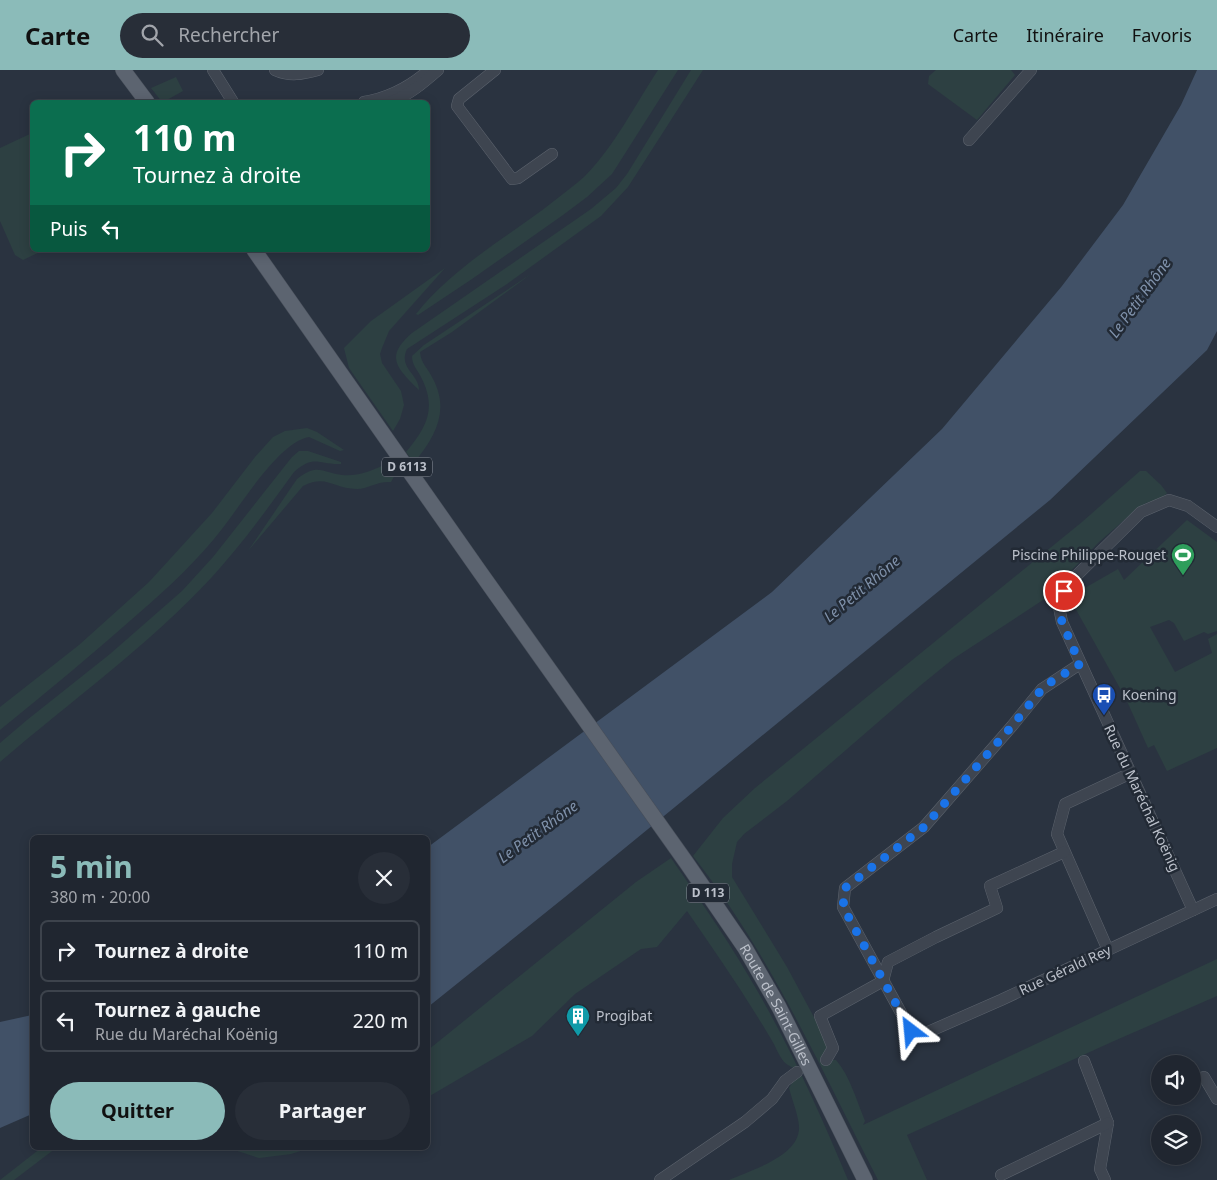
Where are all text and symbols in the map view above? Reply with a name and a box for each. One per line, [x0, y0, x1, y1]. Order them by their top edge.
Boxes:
search box [120, 13, 470, 58]
text: Carte [25, 19, 90, 52]
icon: search [138, 21, 166, 49]
text: Rechercher [178, 22, 279, 48]
text: Carte [953, 23, 998, 47]
text: Itinéraire [1026, 23, 1104, 47]
text: Favoris [1132, 23, 1192, 47]
text: 110 m [133, 114, 236, 161]
icon: right [50, 120, 115, 185]
text: Tournez à droite [133, 159, 301, 189]
icon: left [97, 215, 125, 243]
text: Puis [50, 216, 87, 242]
water label: Le Petit Rhône [1103, 253, 1175, 341]
road number: D 6113 [382, 458, 432, 477]
sports icon: Piscine Philippe-Rouget [1170, 542, 1196, 576]
place label: Piscine Philippe-Rouget [1012, 545, 1166, 564]
water label: Le Petit Rhône [819, 550, 904, 626]
pin [1043, 570, 1085, 612]
icon: arrive [1050, 577, 1078, 605]
bus stop icon: Koening [1091, 682, 1117, 716]
place label: Koening [1122, 685, 1177, 704]
street label: Rue du Maréchal Koënig [1100, 721, 1185, 874]
water label: Le Petit Rhône [493, 795, 582, 867]
text: 5 min [50, 846, 133, 887]
button: close [358, 852, 410, 904]
road number: D 113 [687, 884, 729, 902]
text: 380 m · 20:00 [50, 886, 150, 908]
icon: right [52, 937, 80, 965]
text: Tournez à droite [95, 938, 249, 964]
text: 110 m [353, 938, 408, 964]
street label: Route de Saint-Gilles [736, 940, 817, 1069]
street label: Rue Gérald Rey [1016, 940, 1115, 999]
text: Tournez à gauche [95, 997, 261, 1023]
building icon: Progibat [565, 1003, 591, 1037]
position arrow [884, 1004, 936, 1056]
place label: Progibat [596, 1006, 652, 1025]
icon: left [52, 1007, 80, 1035]
text: 220 m [353, 1008, 408, 1034]
text: Rue du Maréchal Koënig [95, 1023, 278, 1045]
map controls [1151, 1055, 1201, 1165]
button: sound [1151, 1055, 1201, 1105]
button: Quitter [50, 1082, 225, 1140]
button: Partager [235, 1082, 410, 1140]
button: layers [1151, 1115, 1201, 1165]

